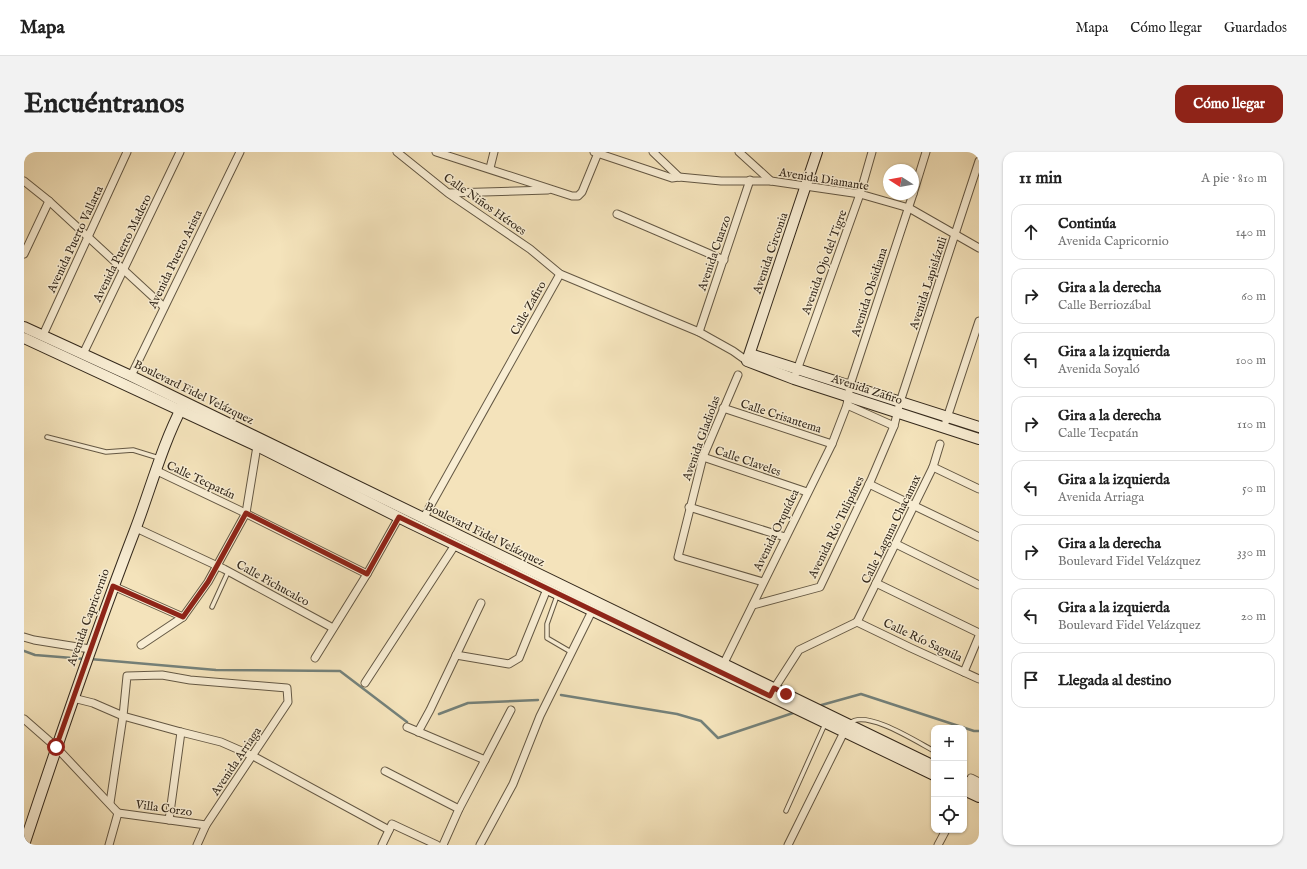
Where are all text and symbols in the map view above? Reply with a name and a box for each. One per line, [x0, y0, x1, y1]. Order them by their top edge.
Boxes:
text: Mapa [20, 16, 65, 40]
text: Mapa [1075, 19, 1108, 37]
text: Cómo llegar [1130, 19, 1202, 37]
text: Guardados [1224, 19, 1287, 37]
button: Cómo llegar [1175, 85, 1283, 123]
text: Encuéntranos [24, 87, 184, 122]
north arrow [883, 164, 919, 200]
street label: Avenida Diamante [777, 165, 870, 194]
text: 11 min [1019, 168, 1062, 189]
street label: Calle Niños Héroes [440, 170, 529, 239]
text: A pie · 810 m [1201, 170, 1267, 187]
street label: Avenida Puerto Vallarta [44, 183, 107, 296]
street label: Avenida Puerto Madero [89, 191, 155, 305]
street label: Avenida Puerto Arista [145, 207, 206, 312]
street label: Avenida Ojo del Tigre [798, 207, 851, 318]
street label: Avenida Circonia [749, 210, 792, 297]
street label: Avenida Cuarzo [694, 213, 735, 294]
text: Continúa [1058, 214, 1116, 233]
icon: ahead [1020, 221, 1042, 243]
text: 140 m [1236, 224, 1266, 241]
text: Avenida Capricornio [1058, 233, 1169, 250]
street label: Avenida Lapislázuli [906, 235, 952, 333]
street label: Avenida Obsidiana [848, 245, 891, 339]
street label: Calle Zafiro [507, 278, 550, 338]
text: Gira a la derecha [1058, 278, 1161, 297]
icon: right [1020, 285, 1042, 307]
text: 60 m [1241, 288, 1266, 305]
text: Calle Berriozábal [1058, 297, 1151, 314]
text: Gira a la izquierda [1058, 342, 1170, 361]
icon: left [1020, 349, 1042, 371]
text: 100 m [1236, 352, 1266, 369]
street label: Boulevard Fidel Velázquez [131, 357, 257, 429]
text: Avenida Soyaló [1058, 361, 1140, 378]
street label: Avenida Zafiro [828, 371, 905, 408]
street label: Avenida Gladiolas [679, 394, 724, 484]
street label: Calle Crisantema [738, 396, 824, 437]
text: Gira a la derecha [1058, 406, 1161, 425]
icon: right [1020, 413, 1042, 435]
text: 110 m [1237, 416, 1266, 433]
text: Calle Tecpatán [1058, 425, 1138, 442]
street label: Calle Claveles [713, 443, 783, 480]
street label: Calle Tecpatán [164, 458, 238, 504]
text: Gira a la izquierda [1058, 470, 1170, 489]
street label: Calle Laguna Chacamax [858, 472, 925, 586]
street label: Avenida Río Tulipánes [805, 474, 869, 582]
icon: left [1020, 477, 1042, 499]
text: 50 m [1242, 480, 1266, 497]
street label: Avenida Orquídea [750, 486, 804, 575]
text: Avenida Arriaga [1058, 489, 1144, 506]
street label: Boulevard Fidel Velázquez [422, 499, 548, 571]
text: Gira a la derecha [1058, 534, 1161, 553]
icon: right [1020, 541, 1042, 563]
text: 330 m [1237, 544, 1266, 561]
text: Boulevard Fidel Velázquez [1058, 553, 1201, 570]
street label: Calle Pichucalco [234, 557, 312, 610]
street label: Avenida Capricornio [64, 566, 114, 669]
text: Gira a la izquierda [1058, 598, 1170, 617]
icon: left [1020, 605, 1042, 627]
text: 20 m [1241, 608, 1266, 625]
street label: Calle Río Saguila [881, 616, 965, 666]
text: Boulevard Fidel Velázquez [1058, 617, 1201, 634]
icon: arrive [1020, 669, 1042, 691]
text: Llegada al destino [1058, 671, 1171, 690]
route end [777, 685, 795, 703]
street label: Avenida Arriaga [207, 724, 265, 799]
map controls [931, 725, 967, 833]
button: + [931, 725, 967, 761]
route start [47, 738, 65, 756]
button: − [931, 761, 967, 797]
street label: Villa Corzo [134, 797, 194, 820]
button: locate [931, 797, 967, 833]

